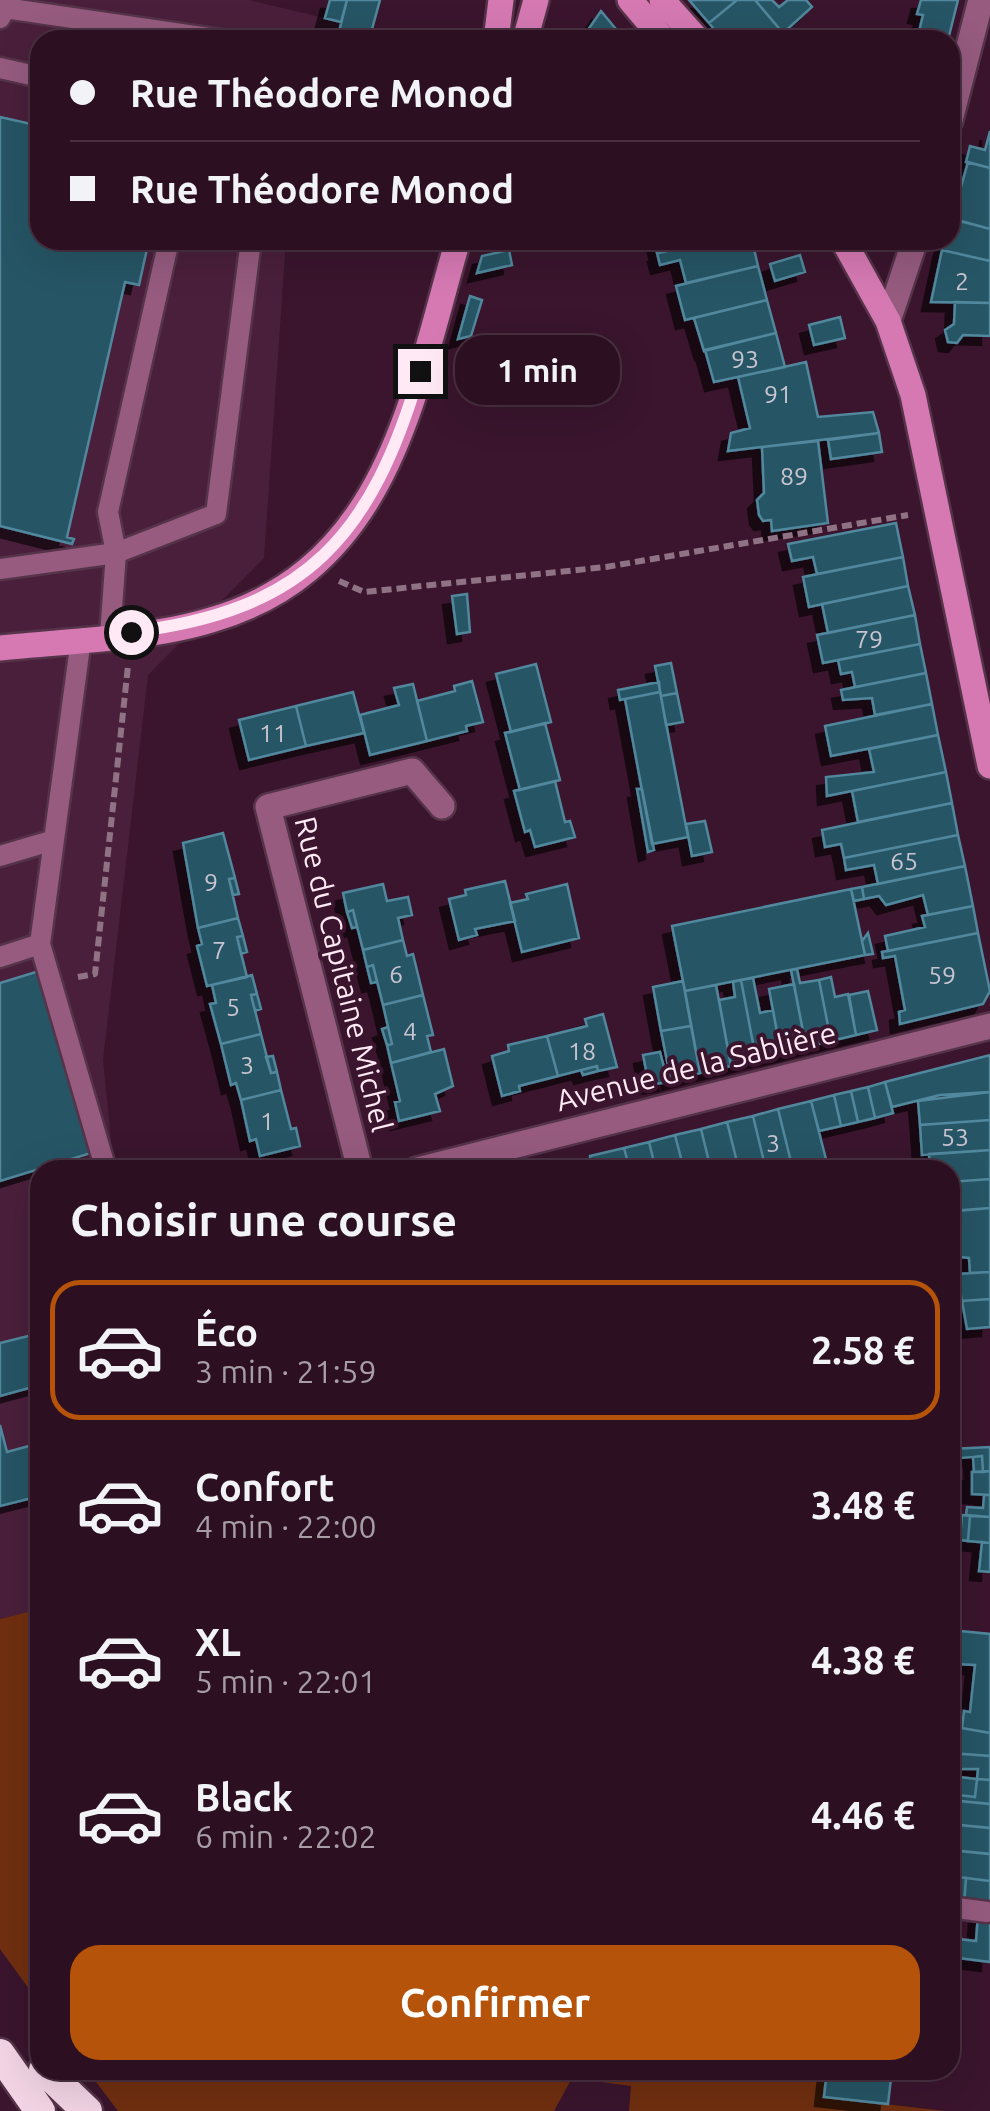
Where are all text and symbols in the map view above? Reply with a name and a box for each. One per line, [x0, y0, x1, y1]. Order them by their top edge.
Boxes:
text: Rue Théodore Monod [130, 72, 514, 114]
text: Rue Théodore Monod [130, 168, 514, 210]
house number: 2 [955, 267, 969, 295]
callout: 1 min [455, 336, 620, 406]
house number: 93 [731, 345, 759, 373]
route end [398, 349, 443, 394]
text: 1 min [497, 352, 578, 388]
house number: 91 [764, 380, 792, 408]
house number: 89 [780, 462, 808, 490]
route start [109, 610, 154, 655]
house number: 79 [855, 625, 883, 653]
house number: 11 [259, 719, 287, 747]
street label: Rue du Capitaine Michel [288, 813, 400, 1135]
house number: 65 [890, 847, 918, 875]
house number: 9 [204, 868, 218, 896]
house number: 7 [212, 936, 226, 964]
house number: 6 [389, 960, 403, 988]
house number: 59 [928, 961, 956, 989]
house number: 5 [226, 993, 240, 1021]
street label: Avenue de la Sablière [552, 1015, 840, 1117]
house number: 4 [403, 1017, 417, 1045]
house number: 18 [568, 1037, 596, 1065]
house number: 3 [240, 1051, 254, 1079]
house number: 1 [260, 1107, 274, 1135]
house number: 53 [941, 1123, 969, 1151]
house number: 3 [766, 1129, 780, 1157]
text: Choisir une course [70, 1194, 457, 1245]
icon: car [75, 1305, 165, 1395]
text: Éco [195, 1311, 258, 1353]
text: 2.58 € [811, 1329, 915, 1371]
text: 3 min · 21:59 [195, 1353, 377, 1389]
icon: car [75, 1460, 165, 1550]
text: Confort [195, 1466, 334, 1508]
text: 3.48 € [811, 1484, 915, 1526]
text: 4 min · 22:00 [195, 1508, 377, 1544]
icon: car [75, 1615, 165, 1705]
text: XL [195, 1621, 241, 1663]
text: 4.38 € [811, 1639, 915, 1681]
text: 5 min · 22:01 [195, 1663, 377, 1699]
icon: car [75, 1770, 165, 1860]
text: Black [195, 1776, 293, 1818]
text: 4.46 € [811, 1794, 915, 1836]
text: 6 min · 22:02 [195, 1818, 377, 1854]
button: Confirmer [70, 1945, 920, 2060]

